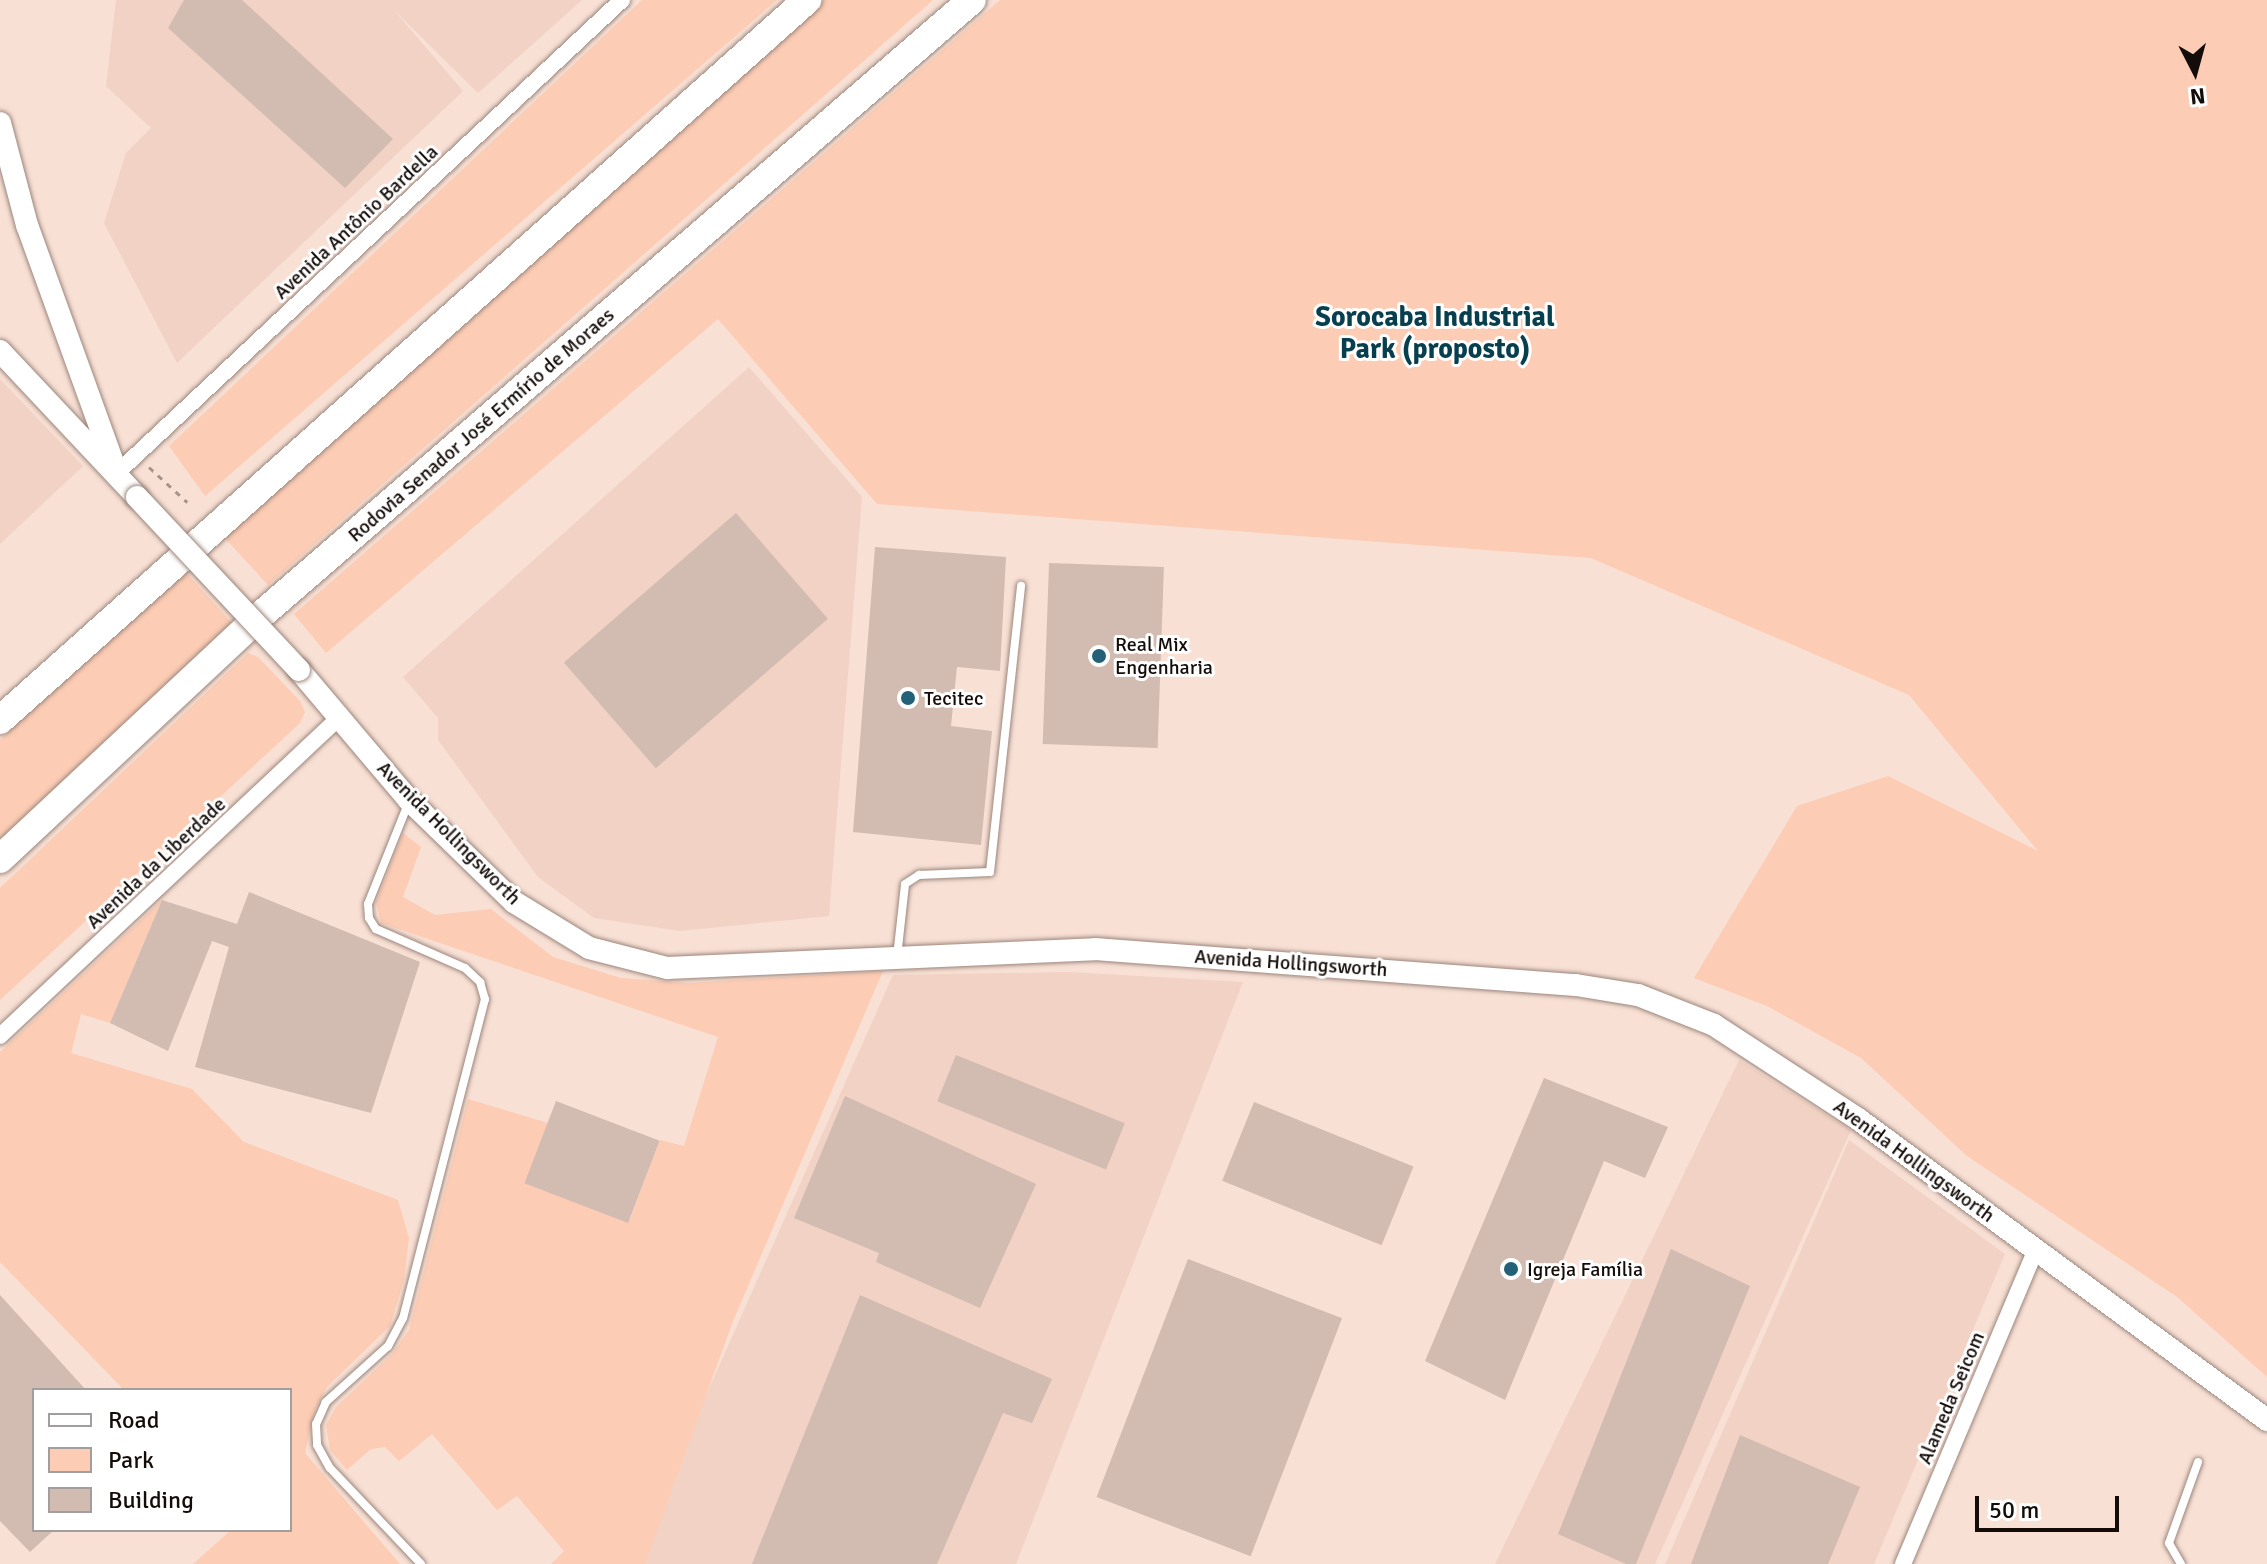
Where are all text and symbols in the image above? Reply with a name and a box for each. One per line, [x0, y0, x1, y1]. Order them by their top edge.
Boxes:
north arrow [2155, 32, 2235, 112]
text: N [2189, 82, 2207, 111]
street label: Avenida Antônio Bardella [269, 140, 443, 304]
district label: Sorocaba Industrial Park (proposto) [1315, 300, 1555, 366]
street label: Rodovia Senador José Ermírio de Moraes [343, 303, 619, 547]
place label: Real Mix Engenharia [1115, 632, 1213, 679]
marker: Real Mix Engenharia [1090, 647, 1108, 665]
place label: Tecitec [924, 686, 983, 710]
marker: Tecitec [899, 689, 917, 707]
street label: Avenida Hollingsworth [372, 756, 526, 910]
street label: Avenida da Liberdade [81, 792, 231, 934]
street label: Avenida Hollingsworth [1194, 944, 1388, 982]
street label: Avenida Hollingsworth [1829, 1094, 1999, 1228]
place label: Igreja Família [1527, 1257, 1643, 1281]
marker: Igreja Família [1502, 1260, 1520, 1278]
street label: Alameda Seicom [1912, 1328, 1990, 1468]
legend [32, 1388, 292, 1532]
text: Road [108, 1405, 159, 1435]
text: Park [108, 1445, 154, 1475]
scale bar [1979, 1480, 2123, 1530]
text: Building [108, 1485, 194, 1515]
text: 50 m [1989, 1495, 2039, 1525]

